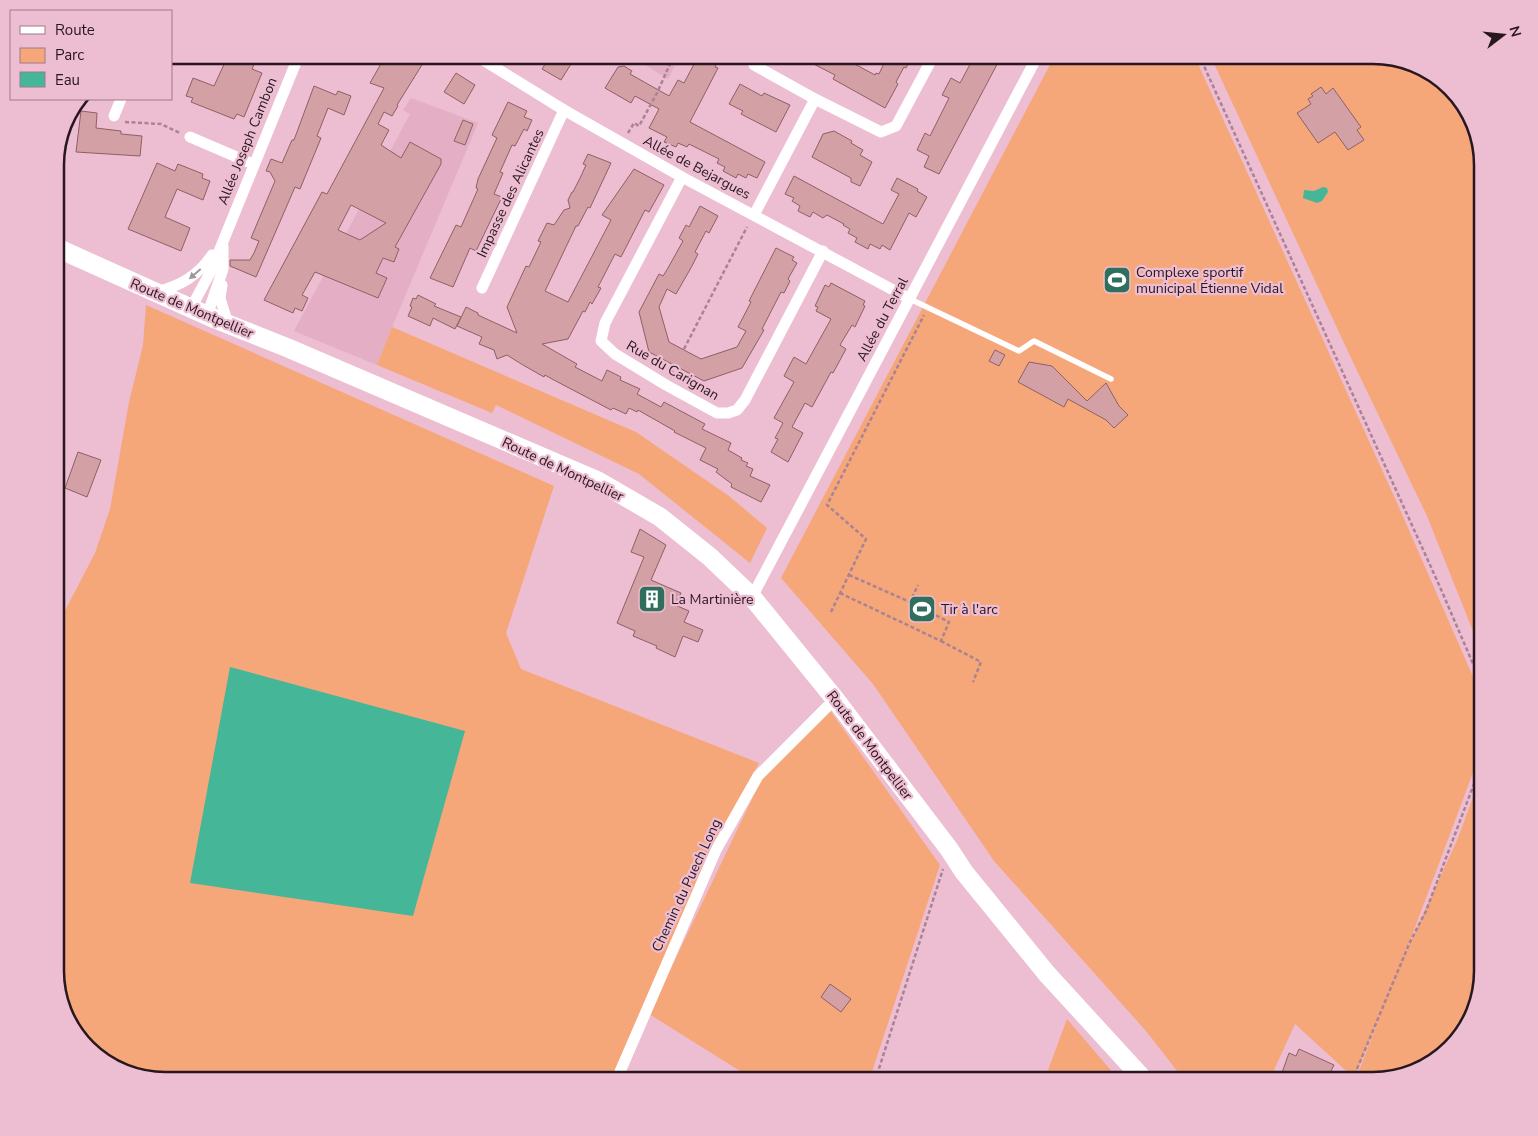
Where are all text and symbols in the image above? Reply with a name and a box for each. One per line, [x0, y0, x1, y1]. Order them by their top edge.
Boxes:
legend [10, 10, 172, 100]
north arrow [1478, 10, 1528, 60]
text: Route [55, 20, 95, 40]
text: N [1504, 24, 1526, 39]
text: Parc [55, 45, 84, 65]
text: Eau [55, 70, 80, 90]
street label: Allée Joseph Cambon [213, 75, 282, 208]
street label: Impasse des Alicantes [472, 126, 549, 261]
street label: Allée de Bejargues [640, 131, 754, 204]
place label: Complexe sportif municipal Étienne Vidal [1136, 263, 1284, 298]
sports icon: Complexe sportif municipal Étienne Vidal [1102, 265, 1132, 295]
one-way arrow [188, 269, 201, 280]
street label: Allée du Terral [852, 273, 913, 365]
street label: Route de Montpellier [127, 274, 256, 343]
street label: Rue du Carignan [623, 336, 723, 405]
street label: Route de Montpellier [499, 433, 627, 506]
building icon: La Martinière [637, 584, 667, 614]
place label: La Martinière [671, 590, 754, 609]
sports icon: Tir à l'arc [907, 594, 937, 624]
place label: Tir à l'arc [941, 600, 998, 619]
street label: Route de Montpellier [822, 687, 917, 804]
street label: Chemin du Puech Long [647, 816, 726, 955]

